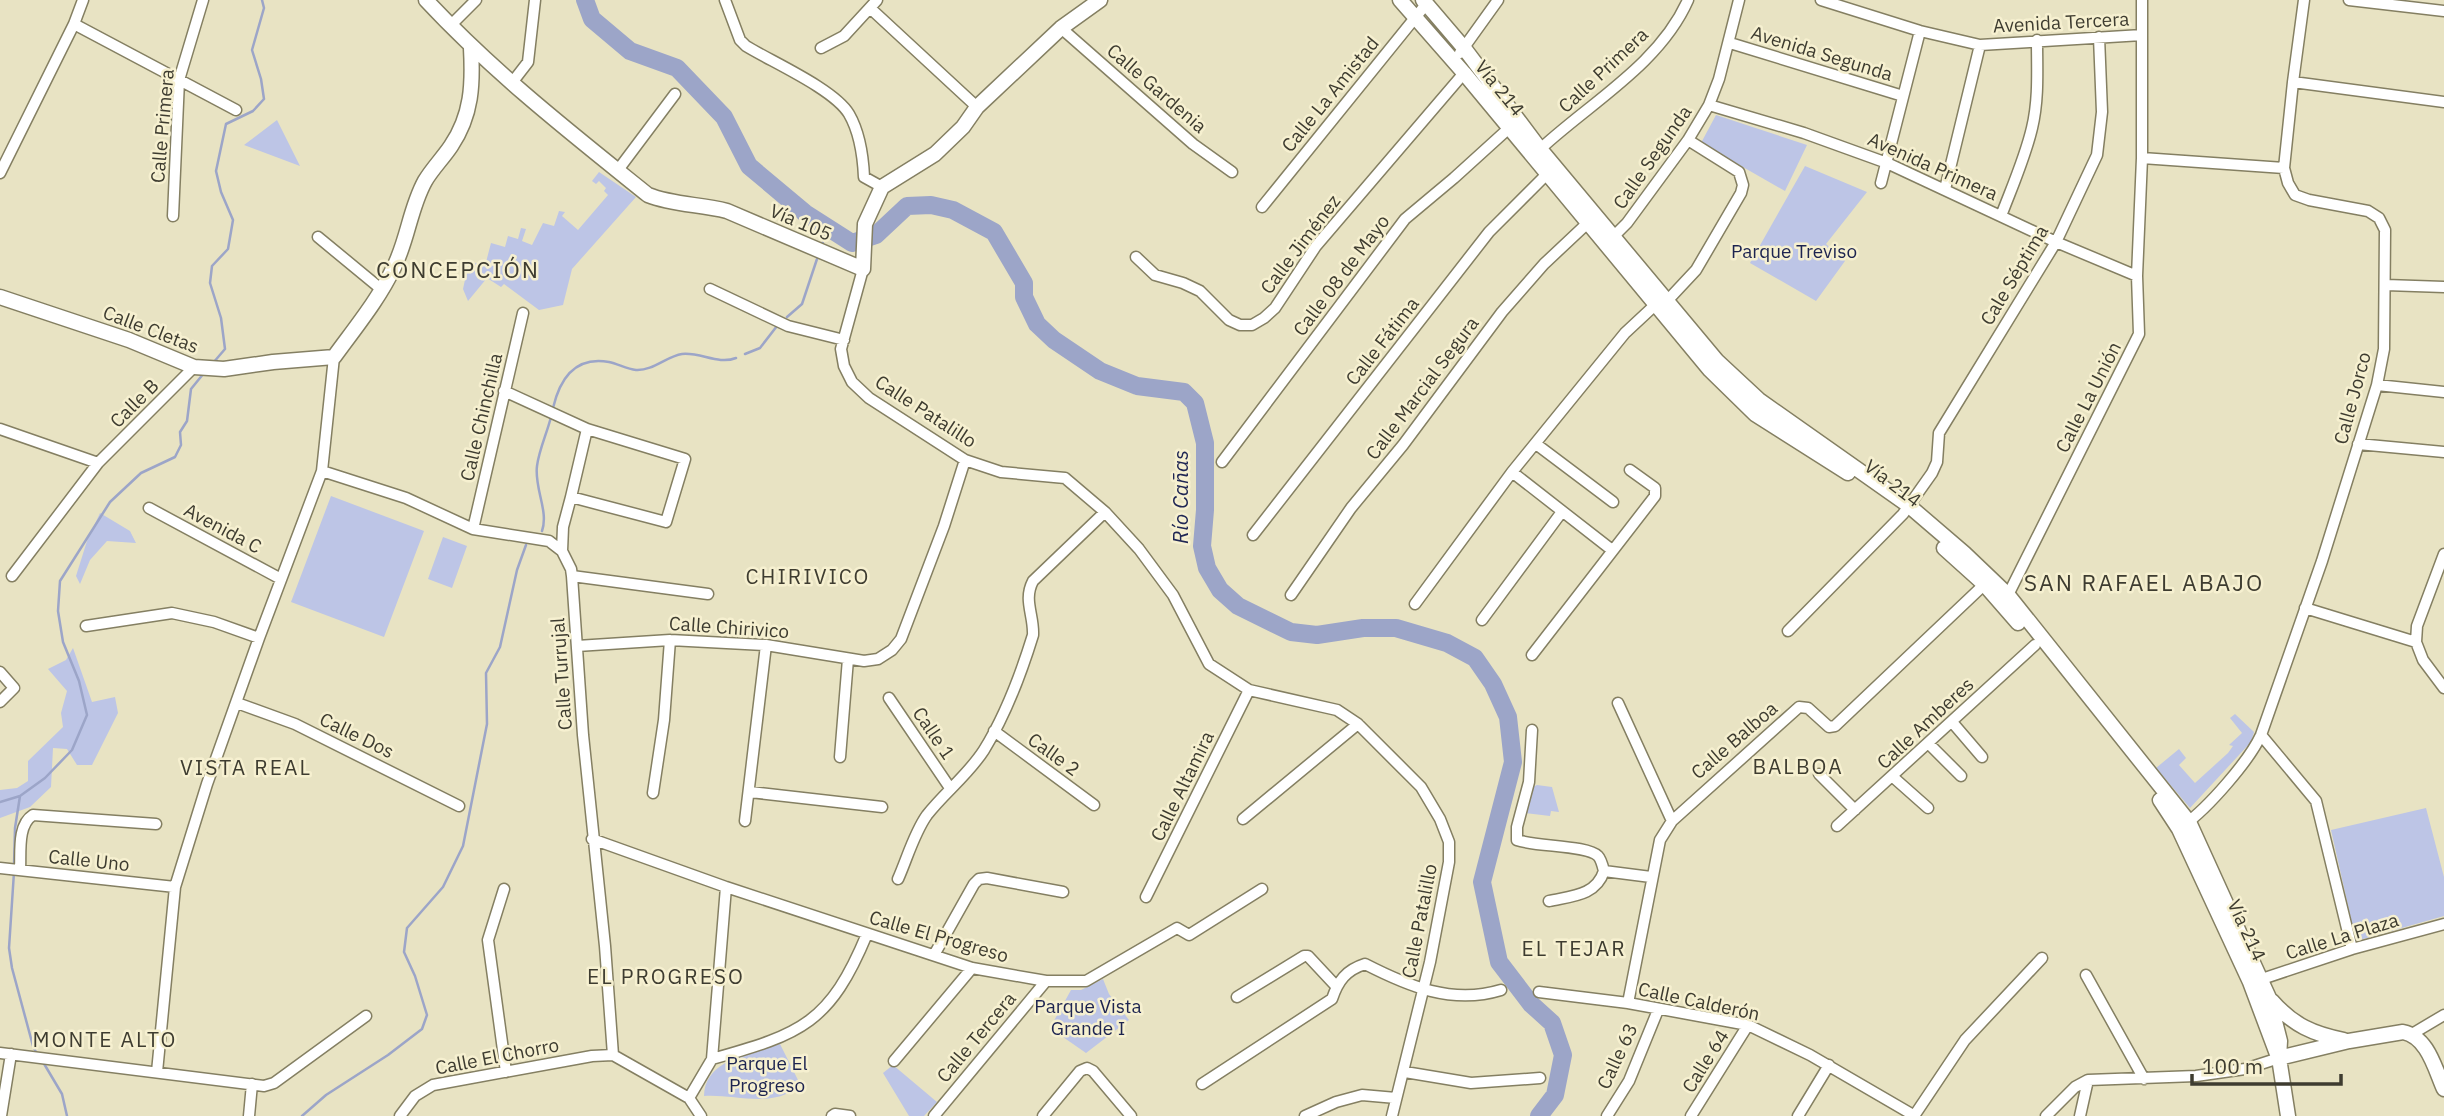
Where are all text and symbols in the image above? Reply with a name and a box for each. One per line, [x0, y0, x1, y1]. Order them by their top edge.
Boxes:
street label: Avenida Tercera [1992, 6, 2130, 38]
street label: Avenida Segunda [1748, 20, 1896, 86]
street label: Calle Primera [1553, 22, 1653, 118]
street label: Calle La Amistad [1276, 31, 1384, 157]
street label: Calle Gardenia [1102, 38, 1212, 138]
street label: Vía 214 [1470, 55, 1530, 121]
street label: Calle Primera [145, 68, 179, 184]
street label: Calle Segunda [1607, 100, 1697, 214]
street label: Avenida Primera [1864, 127, 2002, 205]
street label: Calle Jiménez [1255, 189, 1345, 299]
street label: Vía 105 [766, 198, 836, 246]
street label: Calle 08 de Mayo [1288, 210, 1394, 340]
street label: Cale Séptima [1975, 221, 2053, 329]
park label: Parque Treviso [1731, 239, 1857, 263]
district label: CONCEPCIÓN [376, 254, 540, 284]
street label: Calle Fátima [1340, 292, 1424, 390]
street label: Calle Cletas [100, 300, 202, 358]
street label: Calle Marcial Segura [1360, 312, 1484, 464]
street label: Calle La Unión [2050, 338, 2126, 456]
street label: Calle Jorco [2328, 349, 2376, 447]
street label: Calle Chinchilla [455, 351, 507, 483]
street label: Calle Patalillo [871, 369, 981, 453]
street label: Calle B [104, 373, 164, 433]
water label: Río Cañas [1166, 450, 1194, 544]
street label: Vía 214 [1860, 454, 1926, 512]
street label: Avenida C [180, 498, 266, 559]
district label: CHIRIVICO [746, 562, 870, 590]
district label: SAN RAFAEL ABAJO [2024, 567, 2264, 597]
street label: Calle Chirivico [668, 611, 790, 643]
street label: Calle Turrujal [545, 617, 577, 731]
street label: Calle Amberes [1872, 672, 1978, 774]
street label: Calle Balboa [1686, 696, 1782, 784]
street label: Calle 1 [908, 702, 960, 764]
street label: Calle Dos [316, 707, 398, 763]
street label: Calle 2 [1023, 727, 1085, 781]
street label: Calle Altamira [1145, 727, 1219, 845]
district label: BALBOA [1752, 752, 1844, 780]
district label: VISTA REAL [180, 753, 312, 781]
street label: Calle Uno [47, 844, 131, 876]
street label: Calle Patalillo [1396, 862, 1442, 980]
street label: Vía 214 [2222, 895, 2272, 965]
street label: Calle El Progreso [867, 905, 1011, 967]
street label: Calle La Plaza [2283, 907, 2401, 965]
district label: EL TEJAR [1521, 934, 1627, 962]
district label: EL PROGRESO [587, 962, 745, 990]
street label: Calle Calderón [1636, 976, 1762, 1026]
street label: Calle Tercera [931, 987, 1021, 1087]
park label: Parque Vista Grande I [1034, 994, 1142, 1040]
street label: Calle 63 [1591, 1019, 1643, 1093]
district label: MONTE ALTO [33, 1025, 177, 1053]
street label: Calle 64 [1676, 1025, 1734, 1097]
street label: Calle El Chorro [433, 1032, 561, 1080]
scale bar [2192, 1042, 2341, 1086]
park label: Parque El Progreso [726, 1051, 808, 1097]
text: 100 m [2202, 1052, 2263, 1080]

